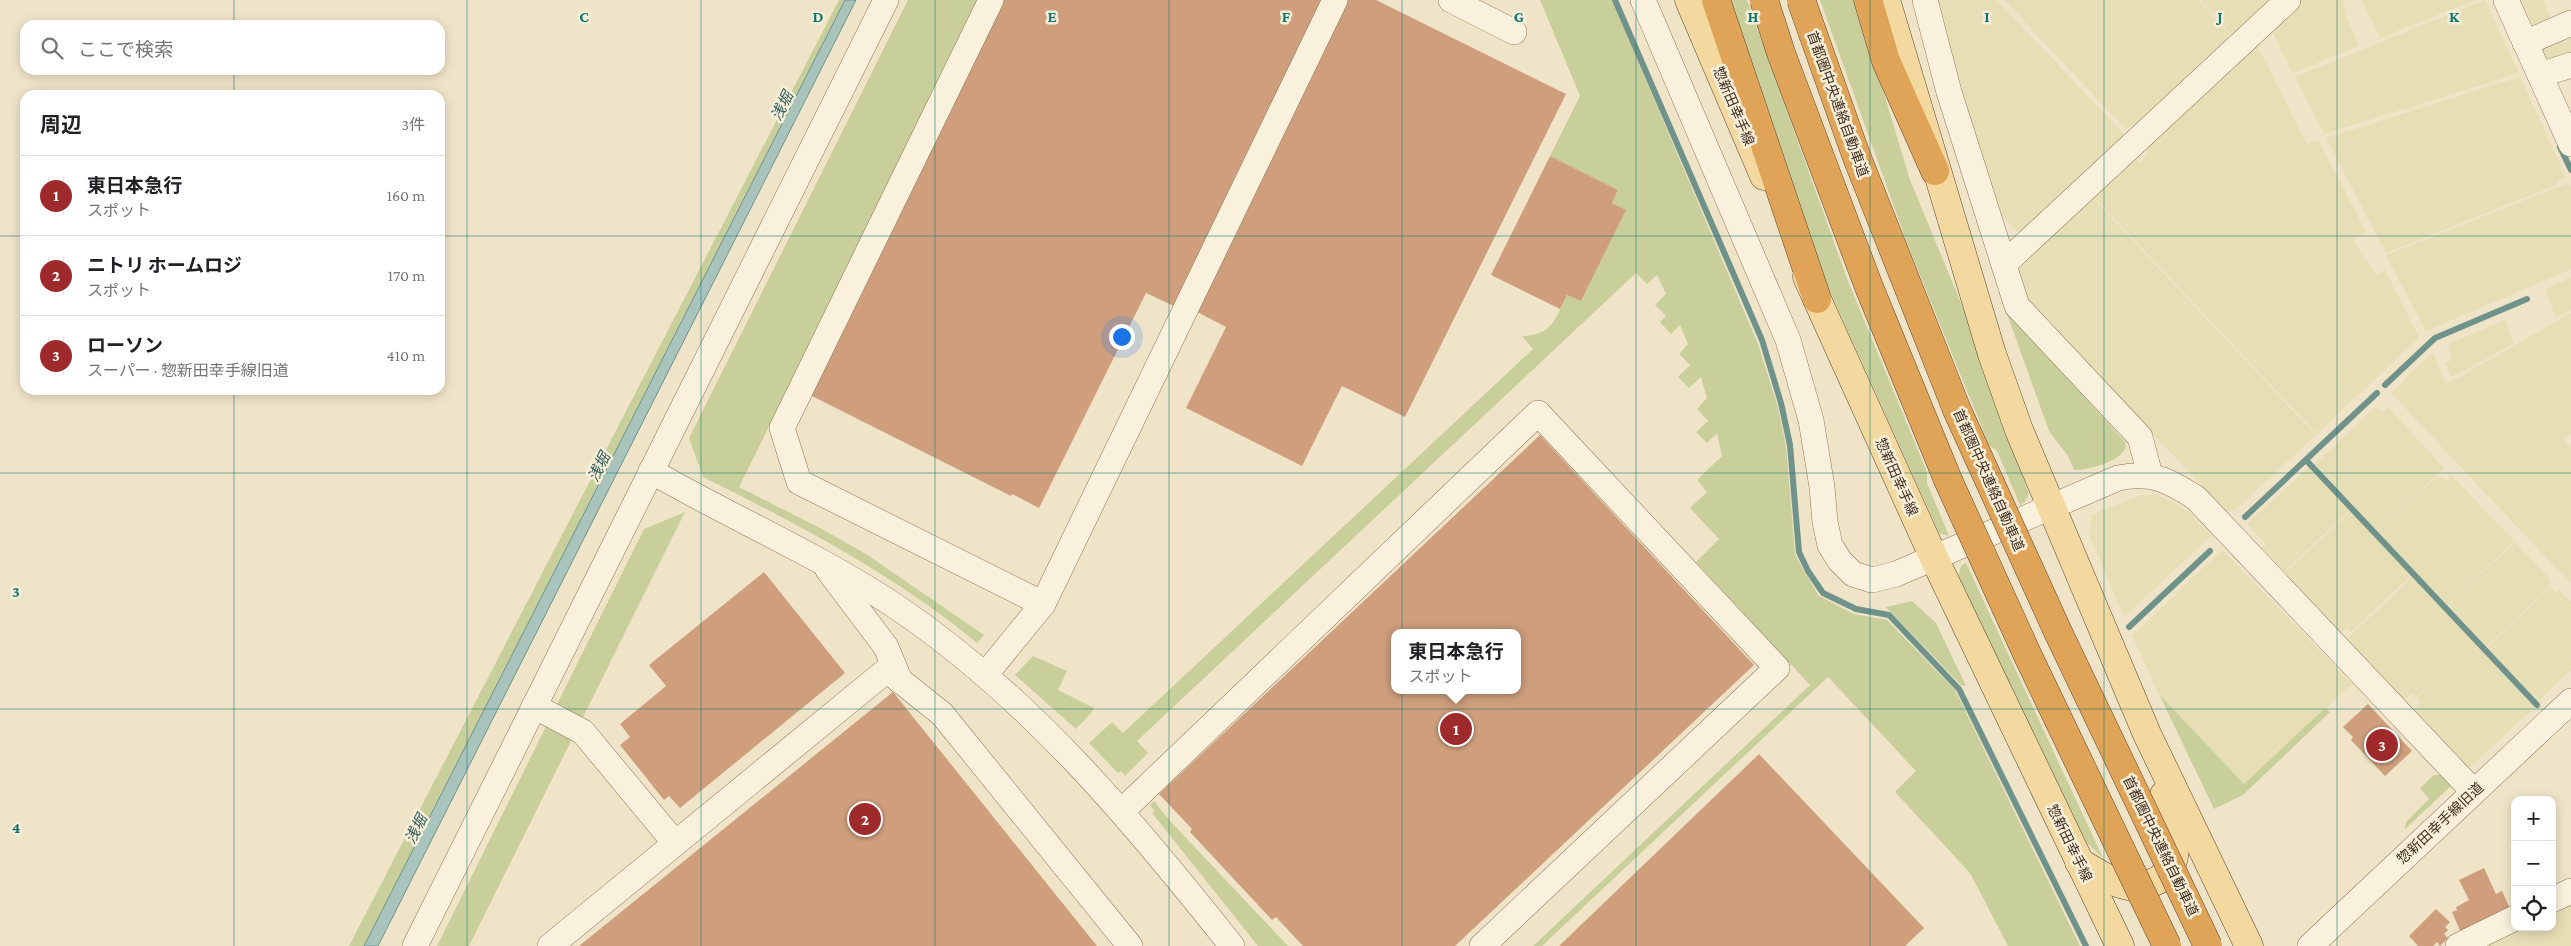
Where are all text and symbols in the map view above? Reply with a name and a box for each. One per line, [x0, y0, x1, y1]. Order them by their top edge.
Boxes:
text: C [579, 8, 589, 25]
text: D [812, 8, 824, 25]
text: E [1047, 8, 1057, 25]
text: F [1282, 8, 1291, 25]
text: G [1514, 8, 1524, 25]
text: H [1748, 8, 1759, 25]
text: I [1984, 8, 1990, 25]
text: J [2215, 8, 2223, 25]
text: K [2449, 8, 2460, 25]
search box [20, 20, 445, 75]
street label: 首都圏中央連絡自動車道 [1804, 29, 1872, 179]
icon: search [38, 34, 66, 62]
text: ここで検索 [78, 39, 173, 60]
street label: 惣新田幸手線 [1710, 64, 1758, 148]
water label: 浅堀 [768, 87, 797, 123]
text: 周辺 [40, 113, 82, 137]
text: 3件 [401, 116, 425, 133]
text: 東日本急行 [87, 175, 182, 196]
text: 1 [53, 187, 59, 204]
text: 160 m [387, 187, 425, 204]
text: スポット [87, 202, 151, 219]
text: ニトリ ホームロジ [87, 255, 242, 276]
text: 2 [52, 267, 60, 284]
text: 170 m [388, 267, 425, 284]
text: スポット [87, 282, 151, 299]
your location [1109, 324, 1135, 350]
text: ローソン [87, 335, 163, 356]
text: 3 [52, 347, 60, 364]
text: 410 m [387, 347, 425, 364]
text: スーパー · 惣新田幸手線旧道 [87, 362, 289, 379]
street label: 首都圏中央連絡自動車道 [1950, 406, 2028, 554]
street label: 惣新田幸手線 [1873, 435, 1921, 519]
water label: 浅堀 [585, 448, 614, 484]
text: 3 [12, 583, 20, 600]
popup [1391, 629, 1521, 694]
text: 東日本急行 [1408, 641, 1504, 662]
text: スポット [1408, 668, 1473, 685]
pin: 1 [1440, 710, 1472, 748]
pin: 3 [2366, 726, 2398, 764]
street label: 首都圏中央連絡自動車道 [2120, 773, 2202, 919]
street label: 惣新田幸手線旧道 [2394, 779, 2486, 867]
map controls [2511, 796, 2556, 931]
button: + [2511, 796, 2556, 841]
pin: 2 [849, 800, 881, 838]
street label: 惣新田幸手線 [2044, 802, 2096, 884]
water label: 浅堀 [402, 810, 431, 846]
text: 4 [12, 819, 21, 836]
button: − [2511, 841, 2556, 886]
button: locate [2511, 886, 2556, 931]

